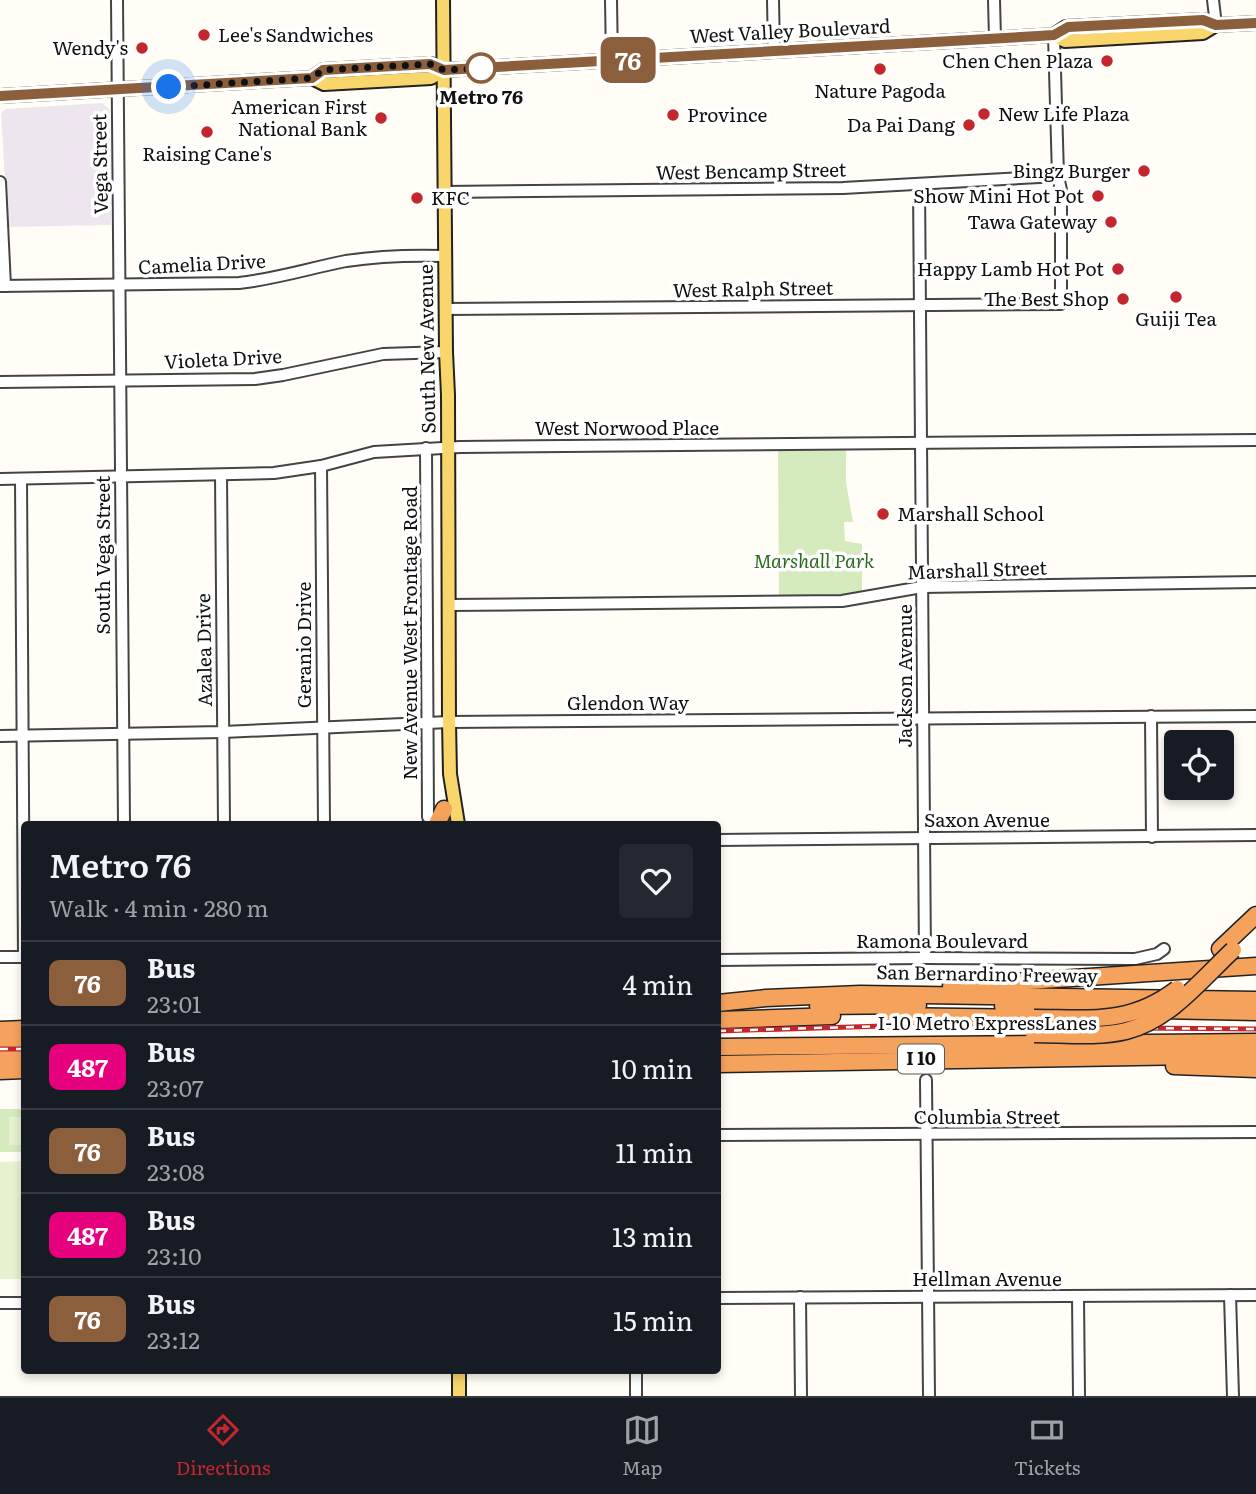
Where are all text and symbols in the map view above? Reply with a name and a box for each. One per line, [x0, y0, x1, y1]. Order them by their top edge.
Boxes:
street label: West Valley Boulevard [689, 11, 891, 49]
place label: Lee's Sandwiches [218, 20, 374, 48]
marker: Lee's Sandwiches [196, 27, 212, 43]
place label: Wendy's [52, 33, 128, 61]
line badge: 76 [596, 37, 660, 83]
marker: Wendy's [134, 40, 150, 56]
text: 76 [615, 42, 641, 77]
place label: Chen Chen Plaza [942, 46, 1094, 74]
marker: Metro 76 [466, 53, 496, 83]
marker: Chen Chen Plaza [1099, 53, 1115, 69]
marker: Nature Pagoda [872, 61, 888, 77]
your location [151, 69, 186, 104]
place label: Nature Pagoda [814, 76, 946, 104]
place label: Metro 76 [439, 82, 523, 110]
place label: American First National Bank [231, 92, 367, 142]
place label: New Life Plaza [998, 99, 1130, 127]
place label: Province [687, 100, 768, 128]
marker: New Life Plaza [976, 106, 992, 122]
marker: Province [665, 107, 681, 123]
marker: American First National Bank [373, 110, 389, 126]
place label: Da Pai Dang [847, 110, 955, 138]
street label: Vega Street [84, 113, 114, 215]
marker: Da Pai Dang [961, 117, 977, 133]
marker: Raising Cane's [199, 124, 215, 140]
place label: Raising Cane's [142, 139, 272, 167]
street label: West Bencamp Street [655, 154, 847, 186]
place label: Bingz Burger [1012, 156, 1130, 184]
marker: Bingz Burger [1136, 163, 1152, 179]
place label: Show Mini Hot Pot [913, 181, 1084, 209]
place label: KFC [431, 183, 470, 211]
marker: Show Mini Hot Pot [1090, 188, 1106, 204]
marker: KFC [409, 190, 425, 206]
place label: Tawa Gateway [967, 207, 1097, 235]
marker: Tawa Gateway [1103, 214, 1119, 230]
street label: Camelia Drive [137, 246, 267, 280]
place label: Happy Lamb Hot Pot [917, 254, 1104, 282]
marker: Happy Lamb Hot Pot [1110, 261, 1126, 277]
street label: South New Avenue [411, 264, 441, 434]
street label: West Ralph Street [672, 273, 834, 303]
place label: The Best Shop [984, 284, 1109, 312]
marker: Guiji Tea [1168, 289, 1184, 305]
marker: The Best Shop [1115, 291, 1131, 307]
place label: Guiji Tea [1135, 304, 1217, 332]
street label: Violeta Drive [163, 341, 283, 375]
street label: West Norwood Place [535, 413, 719, 441]
street label: South Vega Street [88, 475, 116, 634]
street label: New Avenue West Frontage Road [395, 485, 423, 780]
place label: Marshall School [897, 499, 1044, 527]
marker: Marshall School [875, 506, 891, 522]
park label: Marshall Park [754, 546, 875, 574]
street label: Marshall Street [907, 553, 1048, 585]
street label: Geranio Drive [289, 581, 317, 708]
street label: Azalea Drive [188, 593, 218, 707]
street label: Jackson Avenue [890, 604, 918, 748]
street label: Glendon Way [567, 688, 689, 716]
map controls [1164, 730, 1234, 800]
button: locate [1164, 730, 1234, 800]
street label: Saxon Avenue [924, 805, 1050, 833]
text: Metro 76 [49, 839, 192, 888]
button: heart [619, 844, 693, 918]
text: Walk · 4 min · 280 m [49, 890, 269, 924]
street label: Ramona Boulevard [856, 926, 1028, 954]
text: Bus [147, 947, 195, 986]
street label: San Bernardino Freeway [876, 957, 1098, 989]
text: 4 min [622, 964, 693, 1003]
text: 76 [74, 965, 101, 1000]
text: 23:01 [147, 986, 201, 1020]
street label: I-10 Metro ExpressLanes [877, 1008, 1097, 1036]
text: Bus [147, 1031, 195, 1070]
road number: I 10 [898, 1044, 944, 1074]
text: 10 min [611, 1048, 693, 1087]
text: 487 [67, 1049, 108, 1084]
text: 23:07 [147, 1070, 204, 1104]
street label: Columbia Street [914, 1102, 1061, 1130]
text: Bus [147, 1115, 195, 1154]
text: 11 min [616, 1132, 693, 1171]
text: 76 [74, 1133, 101, 1168]
text: 23:08 [147, 1154, 205, 1188]
text: Bus [147, 1199, 195, 1238]
text: 13 min [612, 1216, 693, 1255]
text: 487 [67, 1217, 108, 1252]
text: 23:10 [147, 1238, 201, 1272]
street label: Hellman Avenue [912, 1264, 1062, 1292]
text: Bus [147, 1283, 195, 1322]
text: 15 min [613, 1300, 693, 1339]
text: 76 [74, 1301, 101, 1336]
text: 23:12 [147, 1322, 200, 1356]
tab: Directions [176, 1411, 271, 1481]
tab: Map [622, 1411, 663, 1481]
tab: Tickets [1014, 1411, 1080, 1481]

